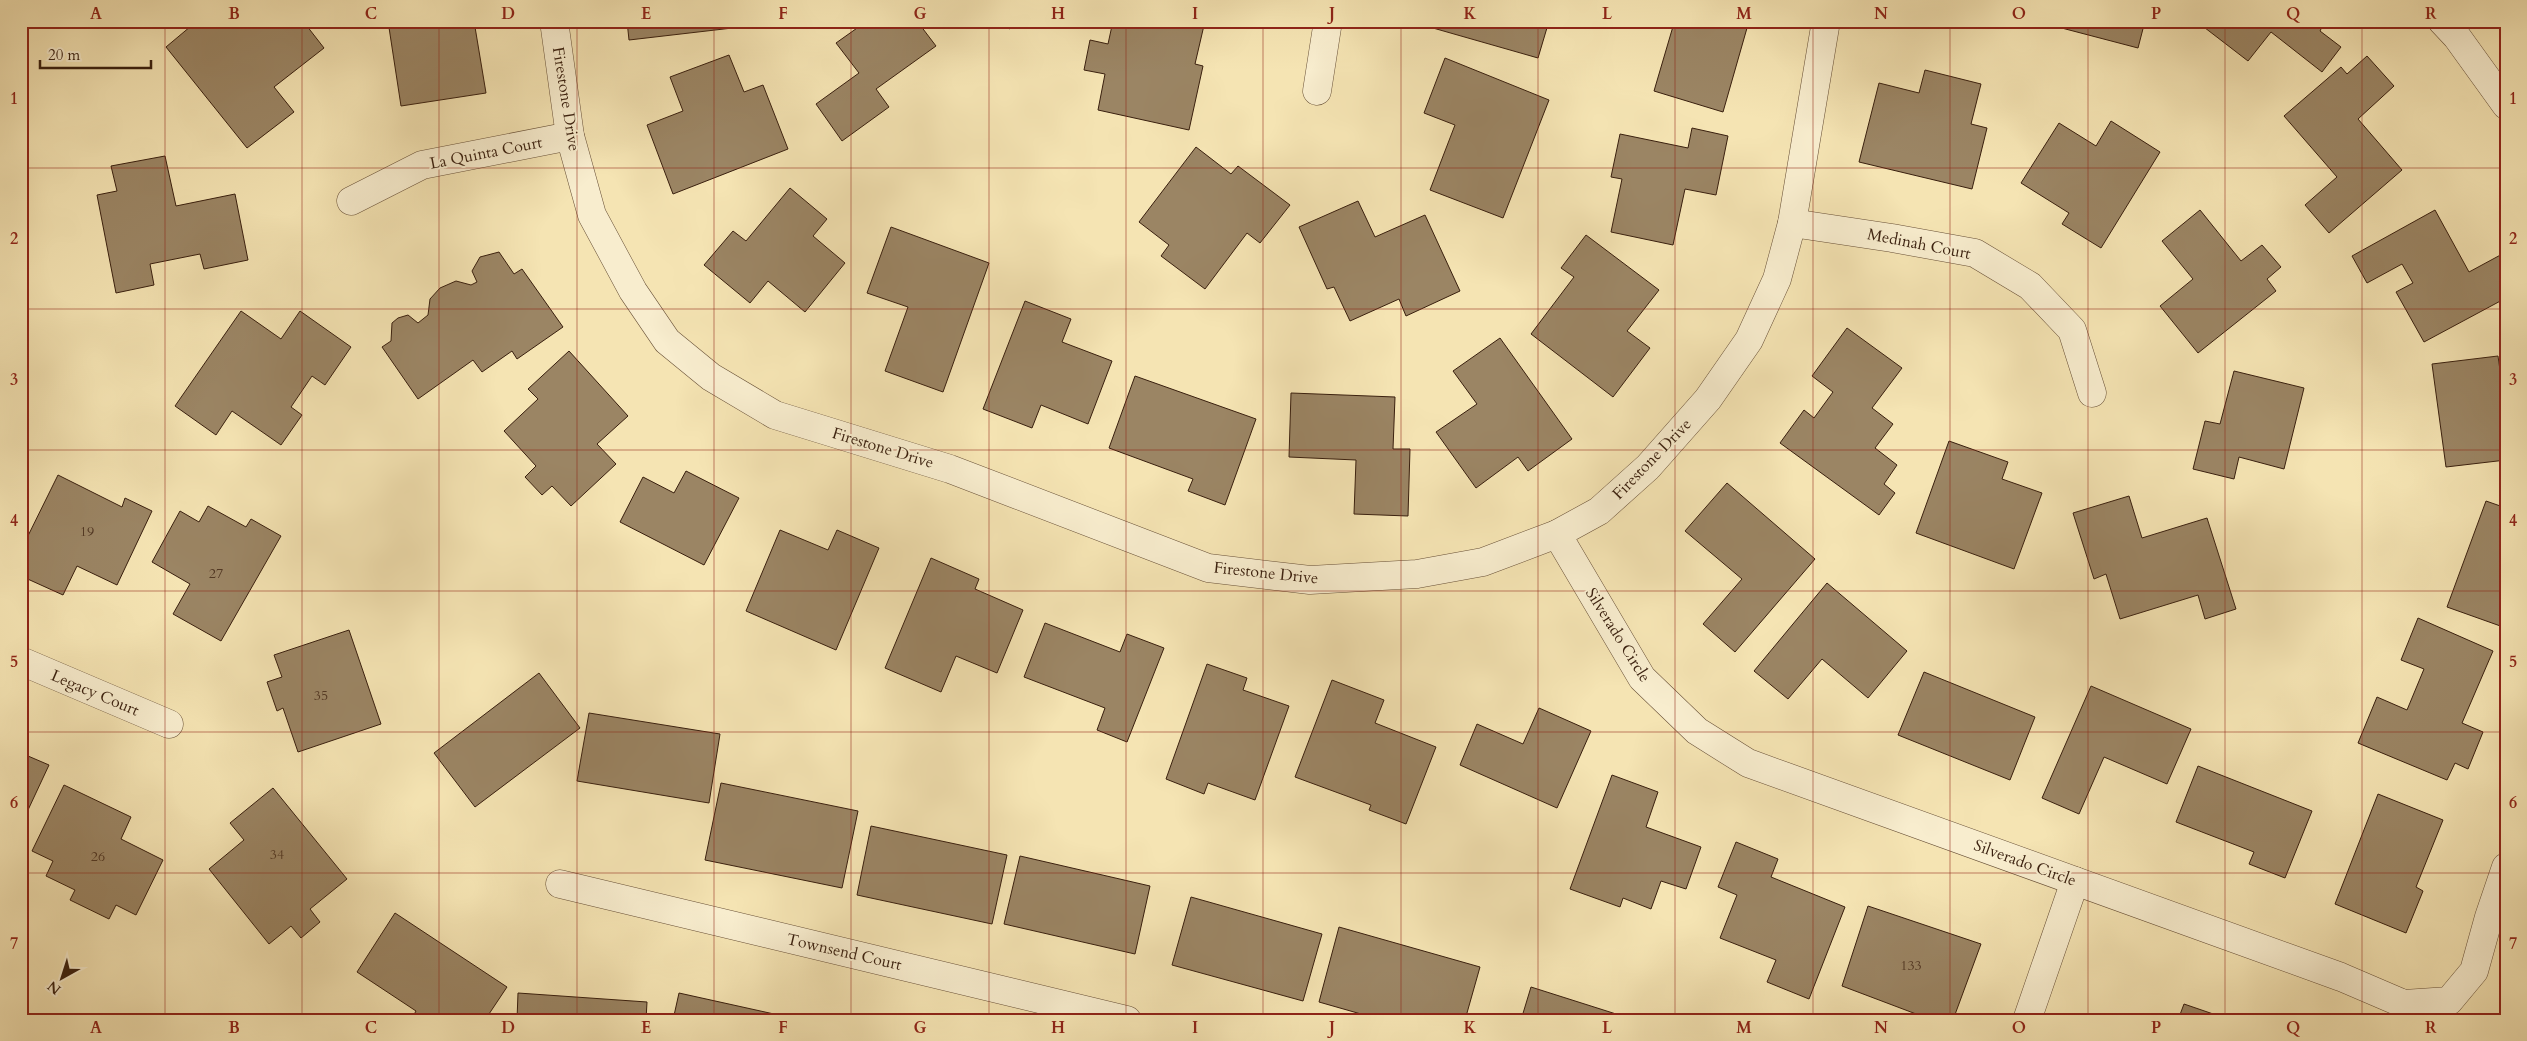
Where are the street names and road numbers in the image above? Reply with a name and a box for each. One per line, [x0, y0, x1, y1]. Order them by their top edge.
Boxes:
street label: Firestone Drive [547, 45, 585, 153]
street label: La Quinta Court [428, 131, 544, 175]
street label: Medinah Court [1865, 223, 1973, 265]
street label: Firestone Drive [1608, 414, 1696, 504]
street label: Firestone Drive [830, 422, 936, 474]
street label: Firestone Drive [1213, 557, 1319, 589]
street label: Silverado Circle [1580, 584, 1656, 686]
street label: Legacy Court [48, 665, 142, 721]
street label: Silverado Circle [1971, 834, 2079, 892]
street label: Townsend Court [784, 928, 904, 976]

